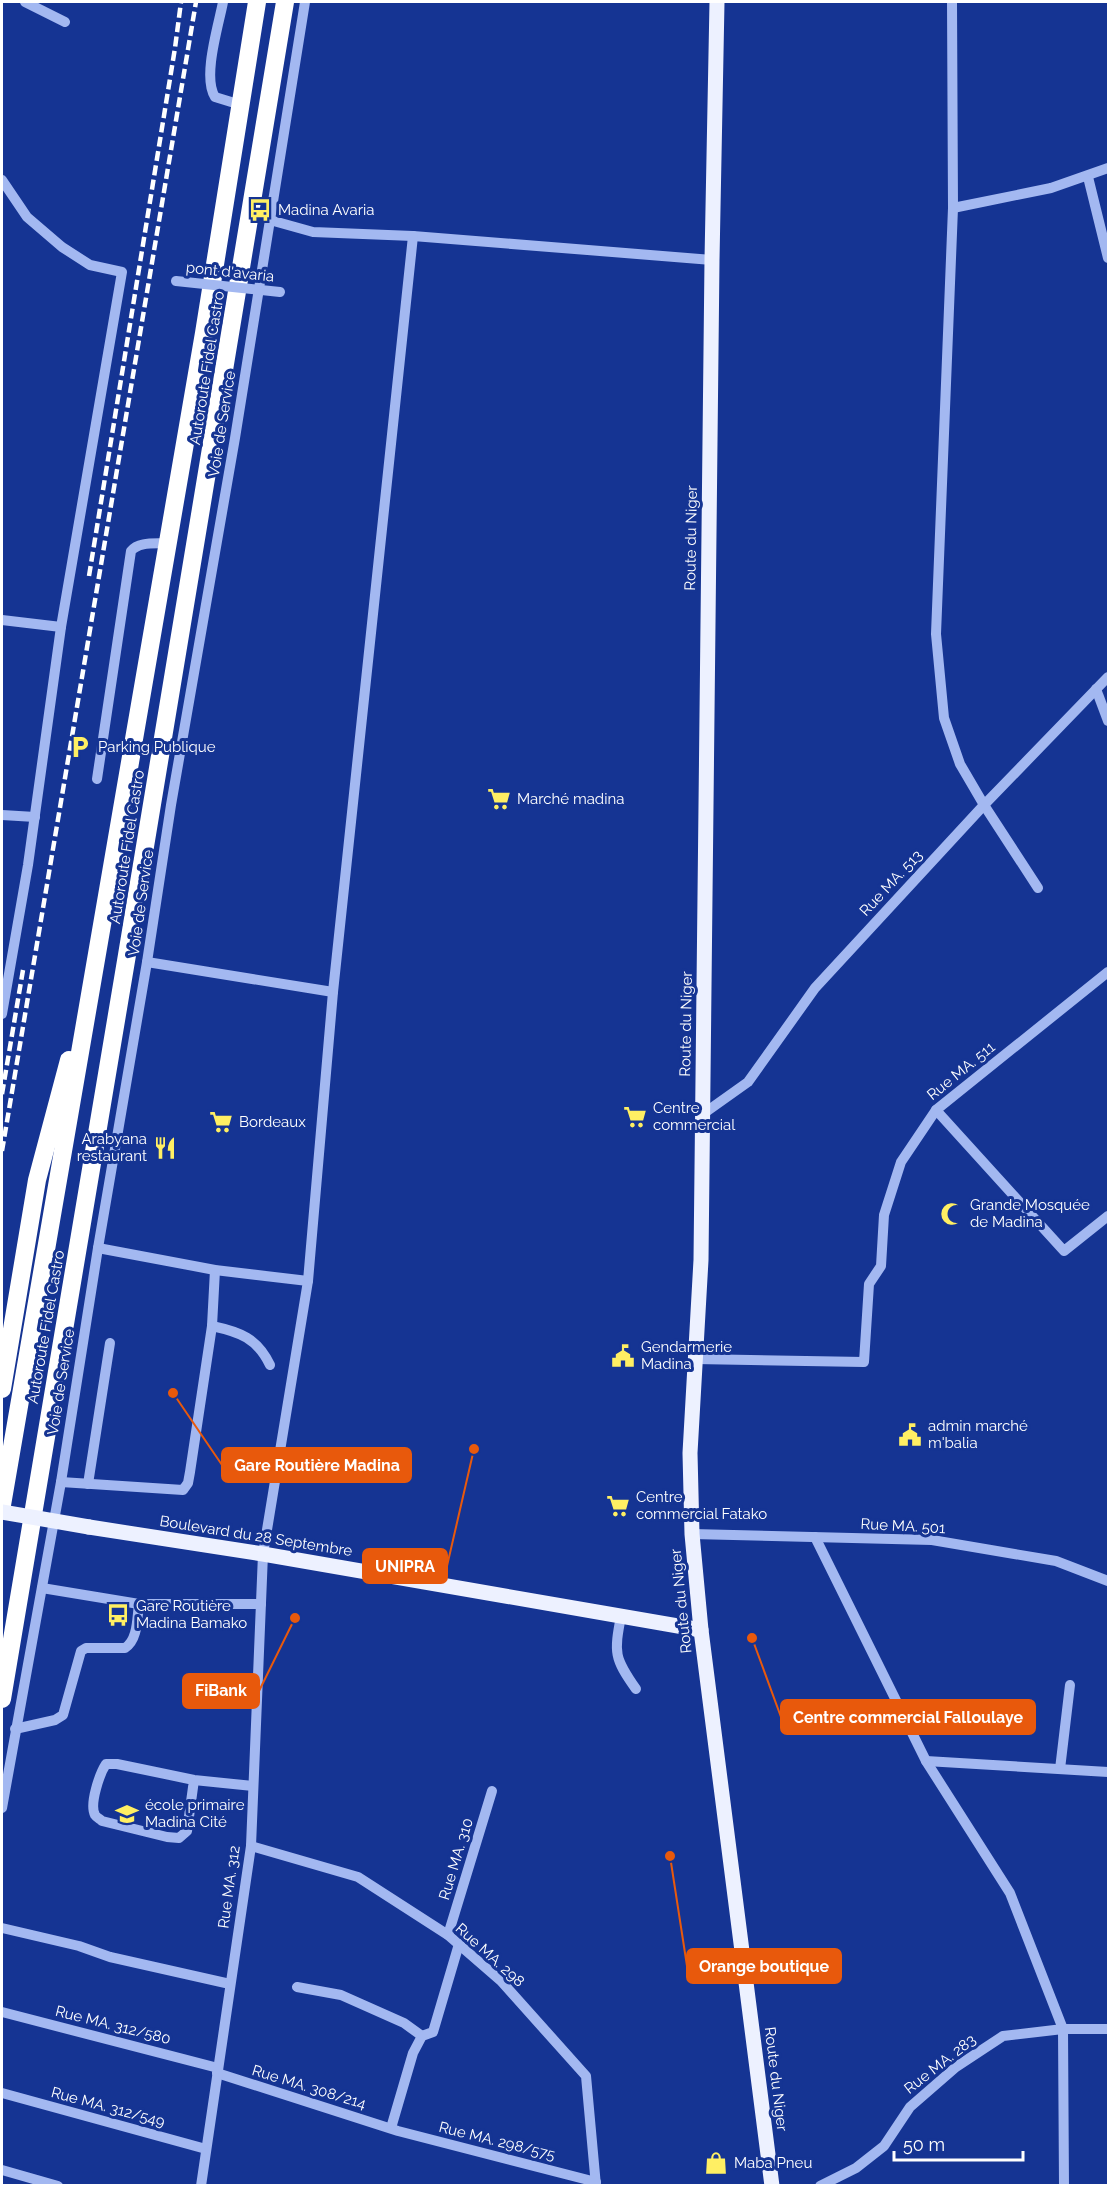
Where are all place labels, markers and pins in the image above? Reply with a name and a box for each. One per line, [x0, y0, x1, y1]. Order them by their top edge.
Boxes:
bus stop icon: Madina Avaria [247, 197, 273, 223]
place label: Madina Avaria [278, 201, 374, 219]
parking icon: Parking Publique [67, 734, 93, 760]
place label: Parking Publique [98, 738, 216, 756]
supermarket icon: Marché madina [486, 786, 512, 812]
place label: Marché madina [517, 790, 624, 808]
place label: Centre commercial [653, 1099, 736, 1134]
supermarket icon: Centre commercial [622, 1104, 648, 1130]
supermarket icon: Bordeaux [208, 1109, 234, 1135]
place label: Bordeaux [239, 1113, 306, 1131]
place label: Arabyana restaurant [77, 1130, 147, 1165]
restaurant icon: Arabyana restaurant [152, 1135, 178, 1161]
place label: Grande Mosquée de Madina [970, 1196, 1090, 1231]
mosque icon: Grande Mosquée de Madina [939, 1201, 965, 1227]
place label: Gendarmerie Madina [641, 1338, 732, 1373]
public building icon: Gendarmerie Madina [610, 1343, 636, 1369]
place label: admin marché m'balia [928, 1417, 1028, 1452]
public building icon: admin marché m'balia [897, 1422, 923, 1448]
callout: Gare Routière Madina [222, 1448, 411, 1482]
place label: Centre commercial Fatako [636, 1488, 767, 1523]
supermarket icon: Centre commercial Fatako [605, 1493, 631, 1519]
callout: UNIPRA [363, 1549, 447, 1583]
place label: Gare Routière Madina Bamako [136, 1597, 247, 1632]
bus stop icon: Gare Routière Madina Bamako [105, 1602, 131, 1628]
callout: FiBank [183, 1674, 259, 1708]
callout: Centre commercial Falloulaye [781, 1700, 1035, 1734]
place label: école primaire Madina Cité [145, 1796, 245, 1831]
school or university icon: école primaire Madina Cité [114, 1801, 140, 1827]
callout: Orange boutique [687, 1949, 841, 1983]
shop icon: Maba Pneu [703, 2150, 729, 2176]
place label: Maba Pneu [734, 2154, 812, 2172]

